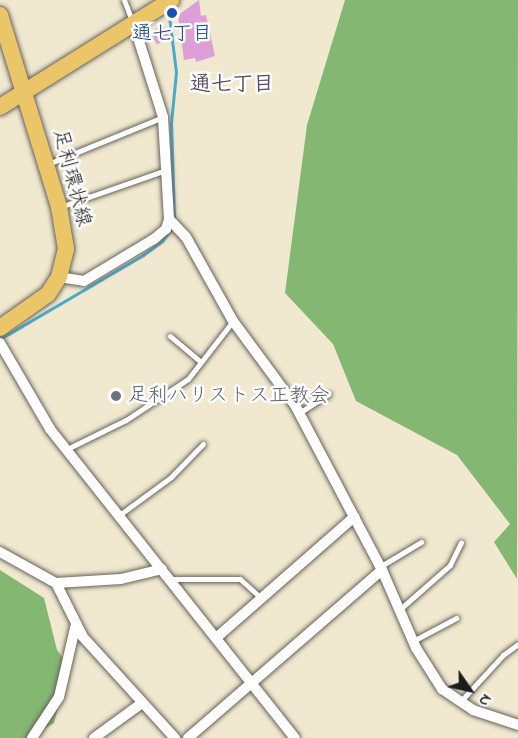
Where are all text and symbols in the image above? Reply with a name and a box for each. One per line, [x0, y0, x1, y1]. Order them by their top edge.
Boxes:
marker: 通七丁目 [165, 6, 179, 20]
place label: 通七丁目 [132, 22, 212, 46]
district label: 通七丁目 [190, 72, 274, 98]
street label: 足利環状線 [46, 127, 96, 229]
place label: 足利ハリストス正教会 [128, 384, 328, 408]
marker: 足利ハリストス正教会 [109, 389, 123, 403]
north arrow [440, 660, 500, 720]
text: N [472, 689, 498, 711]

